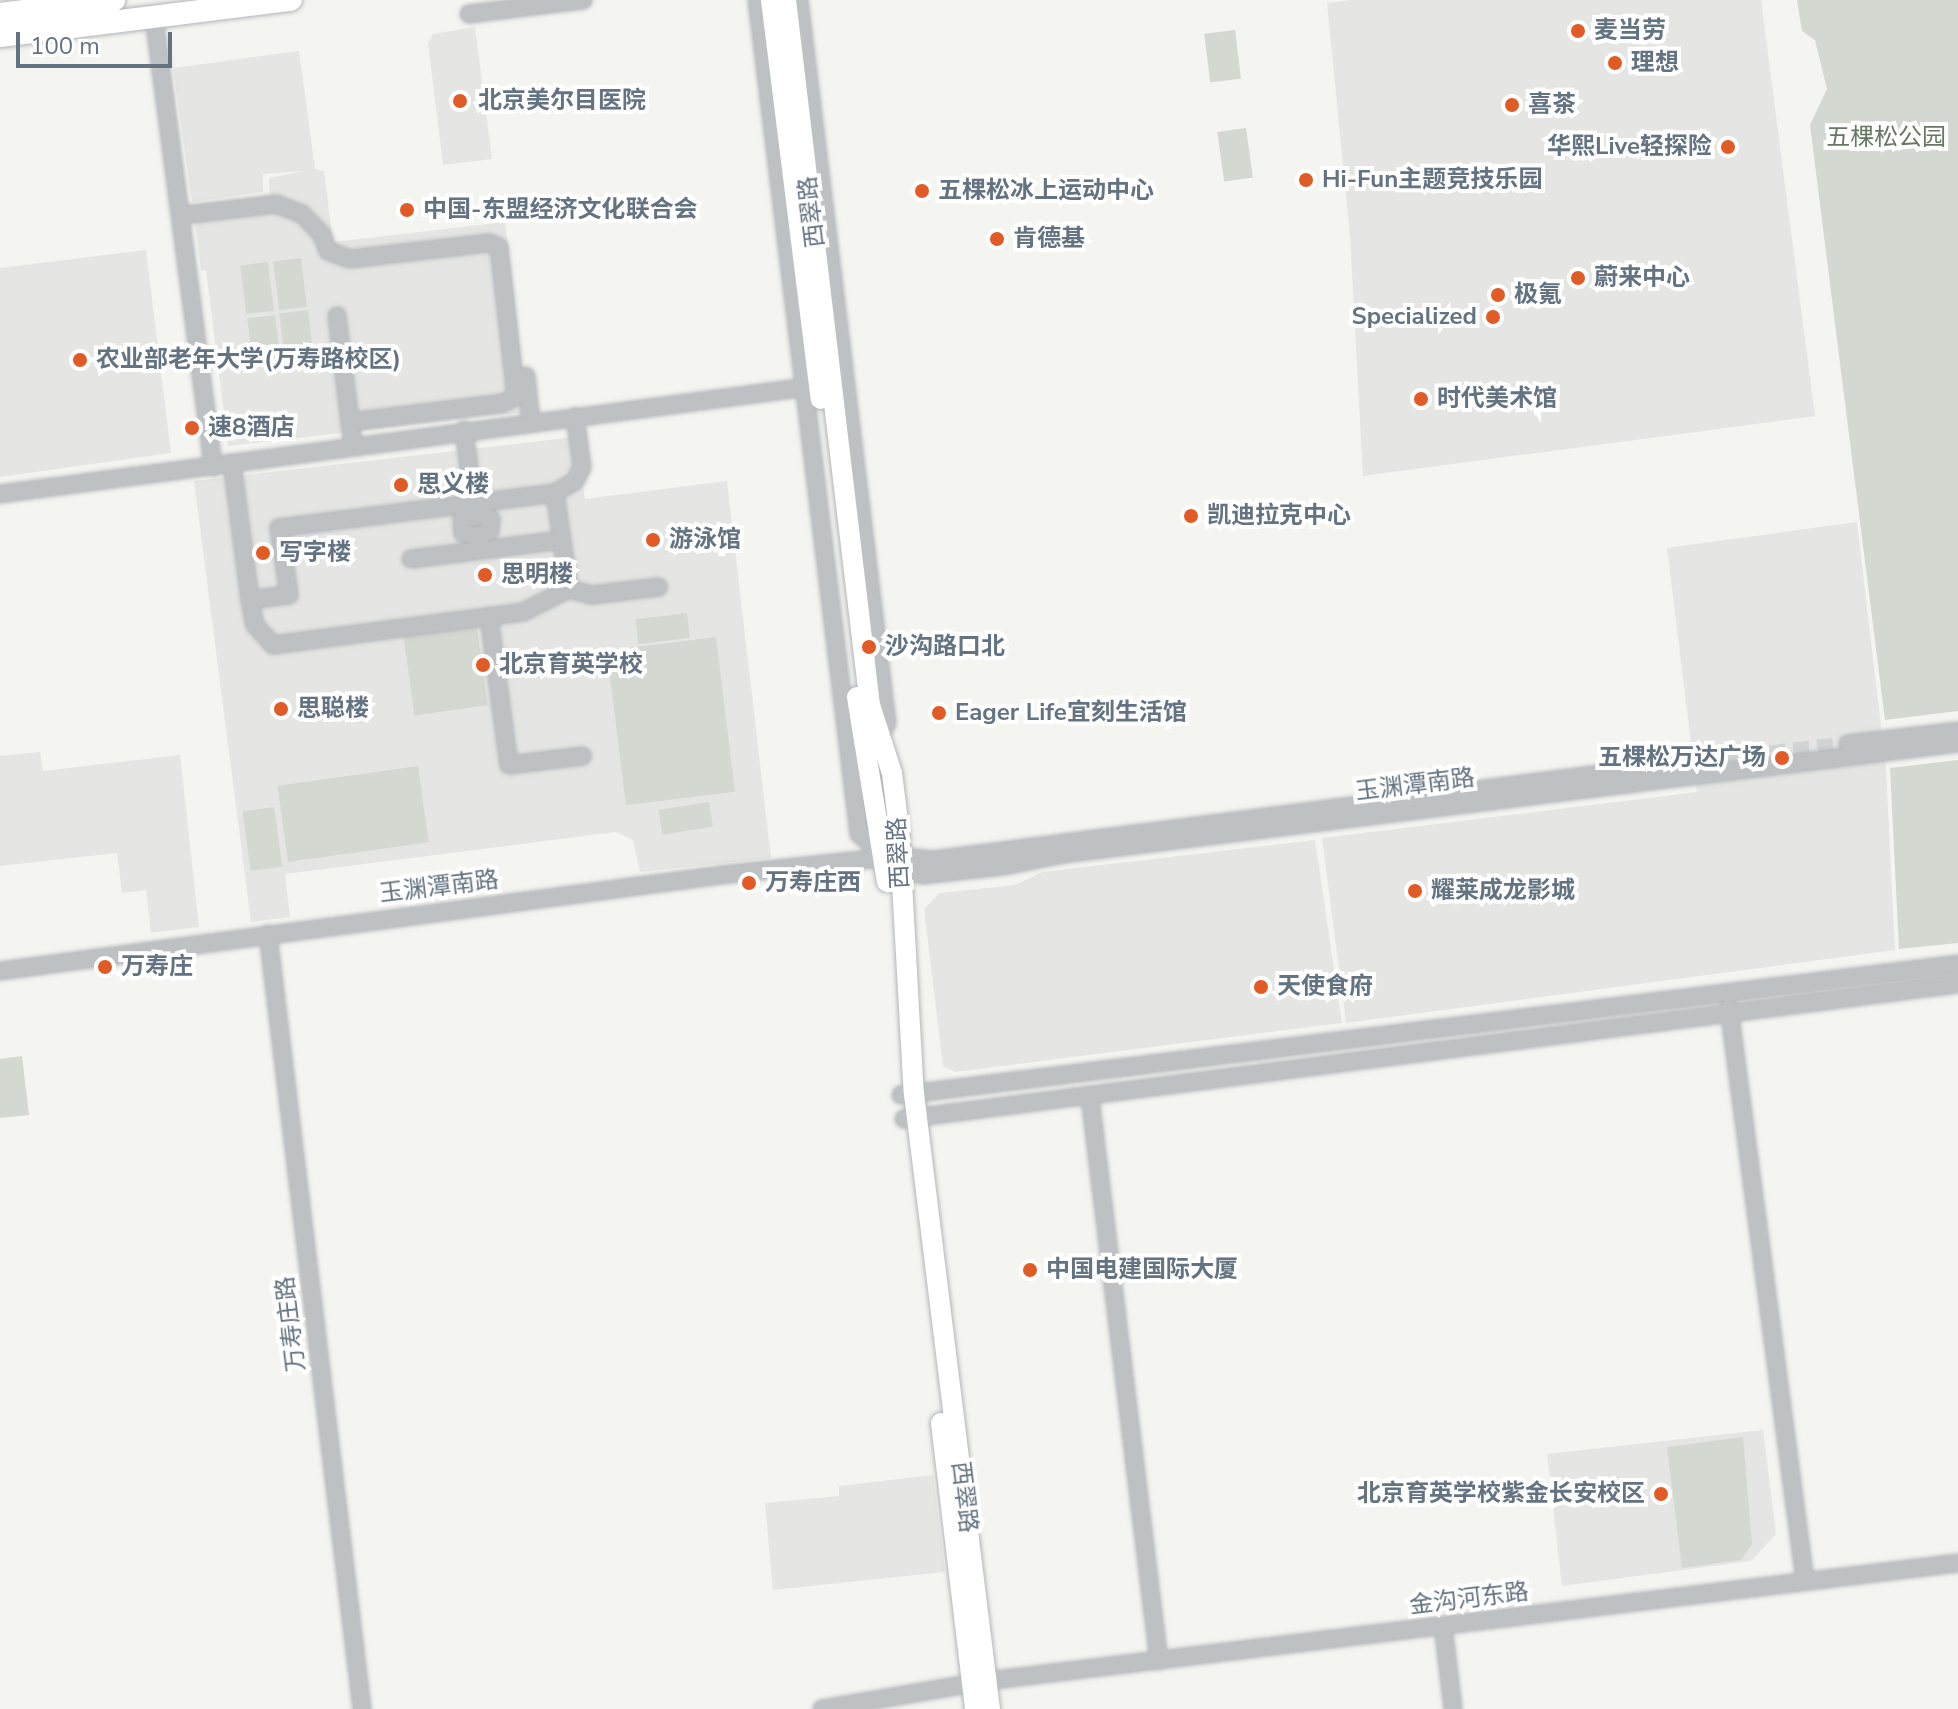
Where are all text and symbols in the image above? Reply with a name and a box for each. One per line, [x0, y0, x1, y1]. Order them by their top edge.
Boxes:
scale bar [20, 16, 176, 66]
place label: 麦当劳 [1594, 17, 1666, 45]
marker: 麦当劳 [1569, 22, 1587, 40]
text: 100 m [30, 30, 100, 62]
place label: 理想 [1631, 49, 1679, 77]
marker: 理想 [1606, 54, 1624, 72]
place label: 北京美尔目医院 [478, 87, 646, 115]
marker: 北京美尔目医院 [449, 90, 471, 112]
place label: 喜茶 [1528, 91, 1576, 119]
marker: 喜茶 [1503, 96, 1521, 114]
park label: 五棵松公园 [1826, 124, 1946, 152]
place label: 华熙Live轻探险 [1547, 133, 1712, 161]
marker: 华熙Live轻探险 [1719, 138, 1737, 156]
place label: Hi-Fun主题竞技乐园 [1322, 166, 1542, 194]
marker: Hi-Fun主题竞技乐园 [1297, 171, 1315, 189]
street label: 西翠路 [793, 175, 831, 249]
place label: 五棵松冰上运动中心 [938, 177, 1154, 205]
marker: 五棵松冰上运动中心 [913, 182, 931, 200]
place label: 中国-东盟经济文化联合会 [423, 196, 697, 224]
marker: 中国-东盟经济文化联合会 [398, 201, 416, 219]
place label: 肯德基 [1013, 225, 1085, 253]
marker: 肯德基 [988, 230, 1006, 248]
place label: 蔚来中心 [1594, 264, 1690, 292]
marker: 蔚来中心 [1569, 269, 1587, 287]
place label: 极氪 [1514, 281, 1562, 309]
marker: 极氪 [1489, 286, 1507, 304]
place label: Specialized [1352, 303, 1477, 331]
marker: Specialized [1484, 308, 1502, 326]
place label: 农业部老年大学(万寿路校区) [96, 346, 401, 374]
marker: 农业部老年大学(万寿路校区) [71, 351, 89, 369]
place label: 时代美术馆 [1437, 385, 1557, 413]
marker: 时代美术馆 [1412, 390, 1430, 408]
place label: 速8酒店 [208, 414, 294, 442]
marker: 速8酒店 [183, 419, 201, 437]
place label: 思义楼 [417, 471, 489, 499]
marker: 思义楼 [392, 476, 410, 494]
place label: 凯迪拉克中心 [1207, 502, 1351, 530]
marker: 凯迪拉克中心 [1182, 507, 1200, 525]
place label: 游泳馆 [669, 526, 741, 554]
marker: 游泳馆 [644, 531, 662, 549]
place label: 写字楼 [279, 539, 351, 567]
marker: 写字楼 [254, 544, 272, 562]
place label: 思明楼 [501, 561, 573, 589]
marker: 思明楼 [476, 566, 494, 584]
place label: 沙沟路口北 [885, 633, 1005, 661]
marker: 沙沟路口北 [860, 638, 878, 656]
place label: 北京育英学校 [499, 651, 643, 679]
marker: 北京育英学校 [474, 656, 492, 674]
place label: 思聪楼 [297, 695, 369, 723]
place label: Eager Life宜刻生活馆 [955, 699, 1187, 727]
marker: 思聪楼 [272, 700, 290, 718]
marker: Eager Life宜刻生活馆 [930, 704, 948, 722]
place label: 五棵松万达广场 [1598, 744, 1766, 772]
marker: 五棵松万达广场 [1773, 749, 1791, 767]
street label: 玉渊潭南路 [1354, 763, 1476, 807]
street label: 西翠路 [883, 816, 915, 890]
street label: 玉渊潭南路 [378, 865, 500, 909]
place label: 万寿庄西 [765, 869, 861, 897]
marker: 万寿庄西 [740, 874, 758, 892]
place label: 耀莱成龙影城 [1431, 877, 1575, 905]
marker: 耀莱成龙影城 [1406, 882, 1424, 900]
place label: 万寿庄 [121, 953, 193, 981]
marker: 万寿庄 [96, 958, 114, 976]
place label: 天使食府 [1277, 973, 1373, 1001]
marker: 天使食府 [1252, 978, 1270, 996]
place label: 中国电建国际大厦 [1046, 1256, 1238, 1284]
marker: 中国电建国际大厦 [1021, 1261, 1039, 1279]
street label: 万寿庄路 [271, 1275, 311, 1373]
street label: 西翠路 [945, 1460, 983, 1534]
place label: 北京育英学校紫金长安校区 [1357, 1480, 1645, 1508]
marker: 北京育英学校紫金长安校区 [1652, 1485, 1670, 1503]
street label: 金沟河东路 [1408, 1577, 1530, 1621]

